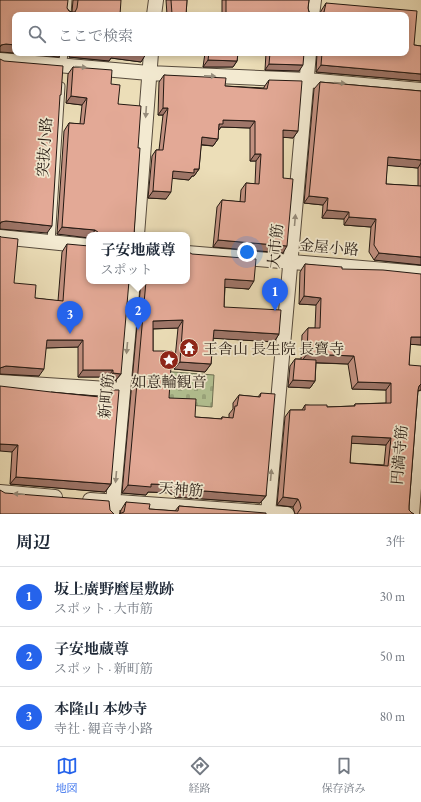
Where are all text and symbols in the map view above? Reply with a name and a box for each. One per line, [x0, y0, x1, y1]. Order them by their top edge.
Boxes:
search box [12, 12, 409, 56]
icon: search [26, 23, 48, 45]
text: ここで検索 [58, 26, 133, 45]
one-way arrow [75, 64, 87, 70]
one-way arrow [204, 72, 216, 79]
one-way arrow [334, 79, 346, 86]
one-way arrow [143, 106, 150, 118]
street label: 突抜小路 [32, 116, 56, 178]
one-way arrow [291, 214, 298, 226]
street label: 大市筋 [264, 223, 286, 269]
popup [86, 232, 190, 284]
street label: 金屋小路 [298, 235, 360, 259]
text: 子安地蔵尊 [100, 240, 176, 259]
your location [237, 242, 257, 262]
text: スポット [100, 261, 153, 278]
pin: 1 [262, 278, 288, 311]
pin: 2 [125, 297, 151, 330]
pin: 3 [57, 301, 83, 334]
temple icon: 王舎山 長生院 長寶寺 [178, 337, 200, 359]
place label: 王舎山 長生院 長寶寺 [203, 339, 344, 358]
one-way arrow [124, 342, 131, 354]
place icon: 如意輪観音 [158, 349, 180, 371]
place label: 如意輪観音 [131, 372, 207, 391]
street label: 新町筋 [95, 373, 117, 419]
street label: 円満寺筋 [387, 424, 411, 486]
one-way arrow [268, 469, 275, 481]
one-way arrow [112, 471, 119, 483]
street label: 天神筋 [158, 478, 204, 500]
one-way arrow [13, 491, 25, 497]
text: 周辺 [16, 531, 50, 553]
text: 3件 [386, 533, 405, 550]
text: 坂上廣野麿屋敷跡 [54, 579, 174, 598]
text: 1 [26, 588, 32, 605]
text: 30 m [380, 588, 405, 605]
text: スポット · 大市筋 [54, 600, 153, 617]
text: 子安地蔵尊 [54, 639, 129, 658]
text: 2 [26, 648, 32, 665]
text: 50 m [380, 648, 405, 665]
text: スポット · 新町筋 [54, 660, 153, 677]
text: 本隆山 本妙寺 [54, 699, 148, 718]
text: 3 [26, 708, 32, 725]
text: 80 m [380, 708, 405, 725]
text: 寺社 · 観音寺小路 [54, 720, 153, 737]
tab: 地図 [56, 755, 78, 795]
tab: 経路 [189, 755, 211, 795]
tab: 保存済み [322, 755, 366, 795]

